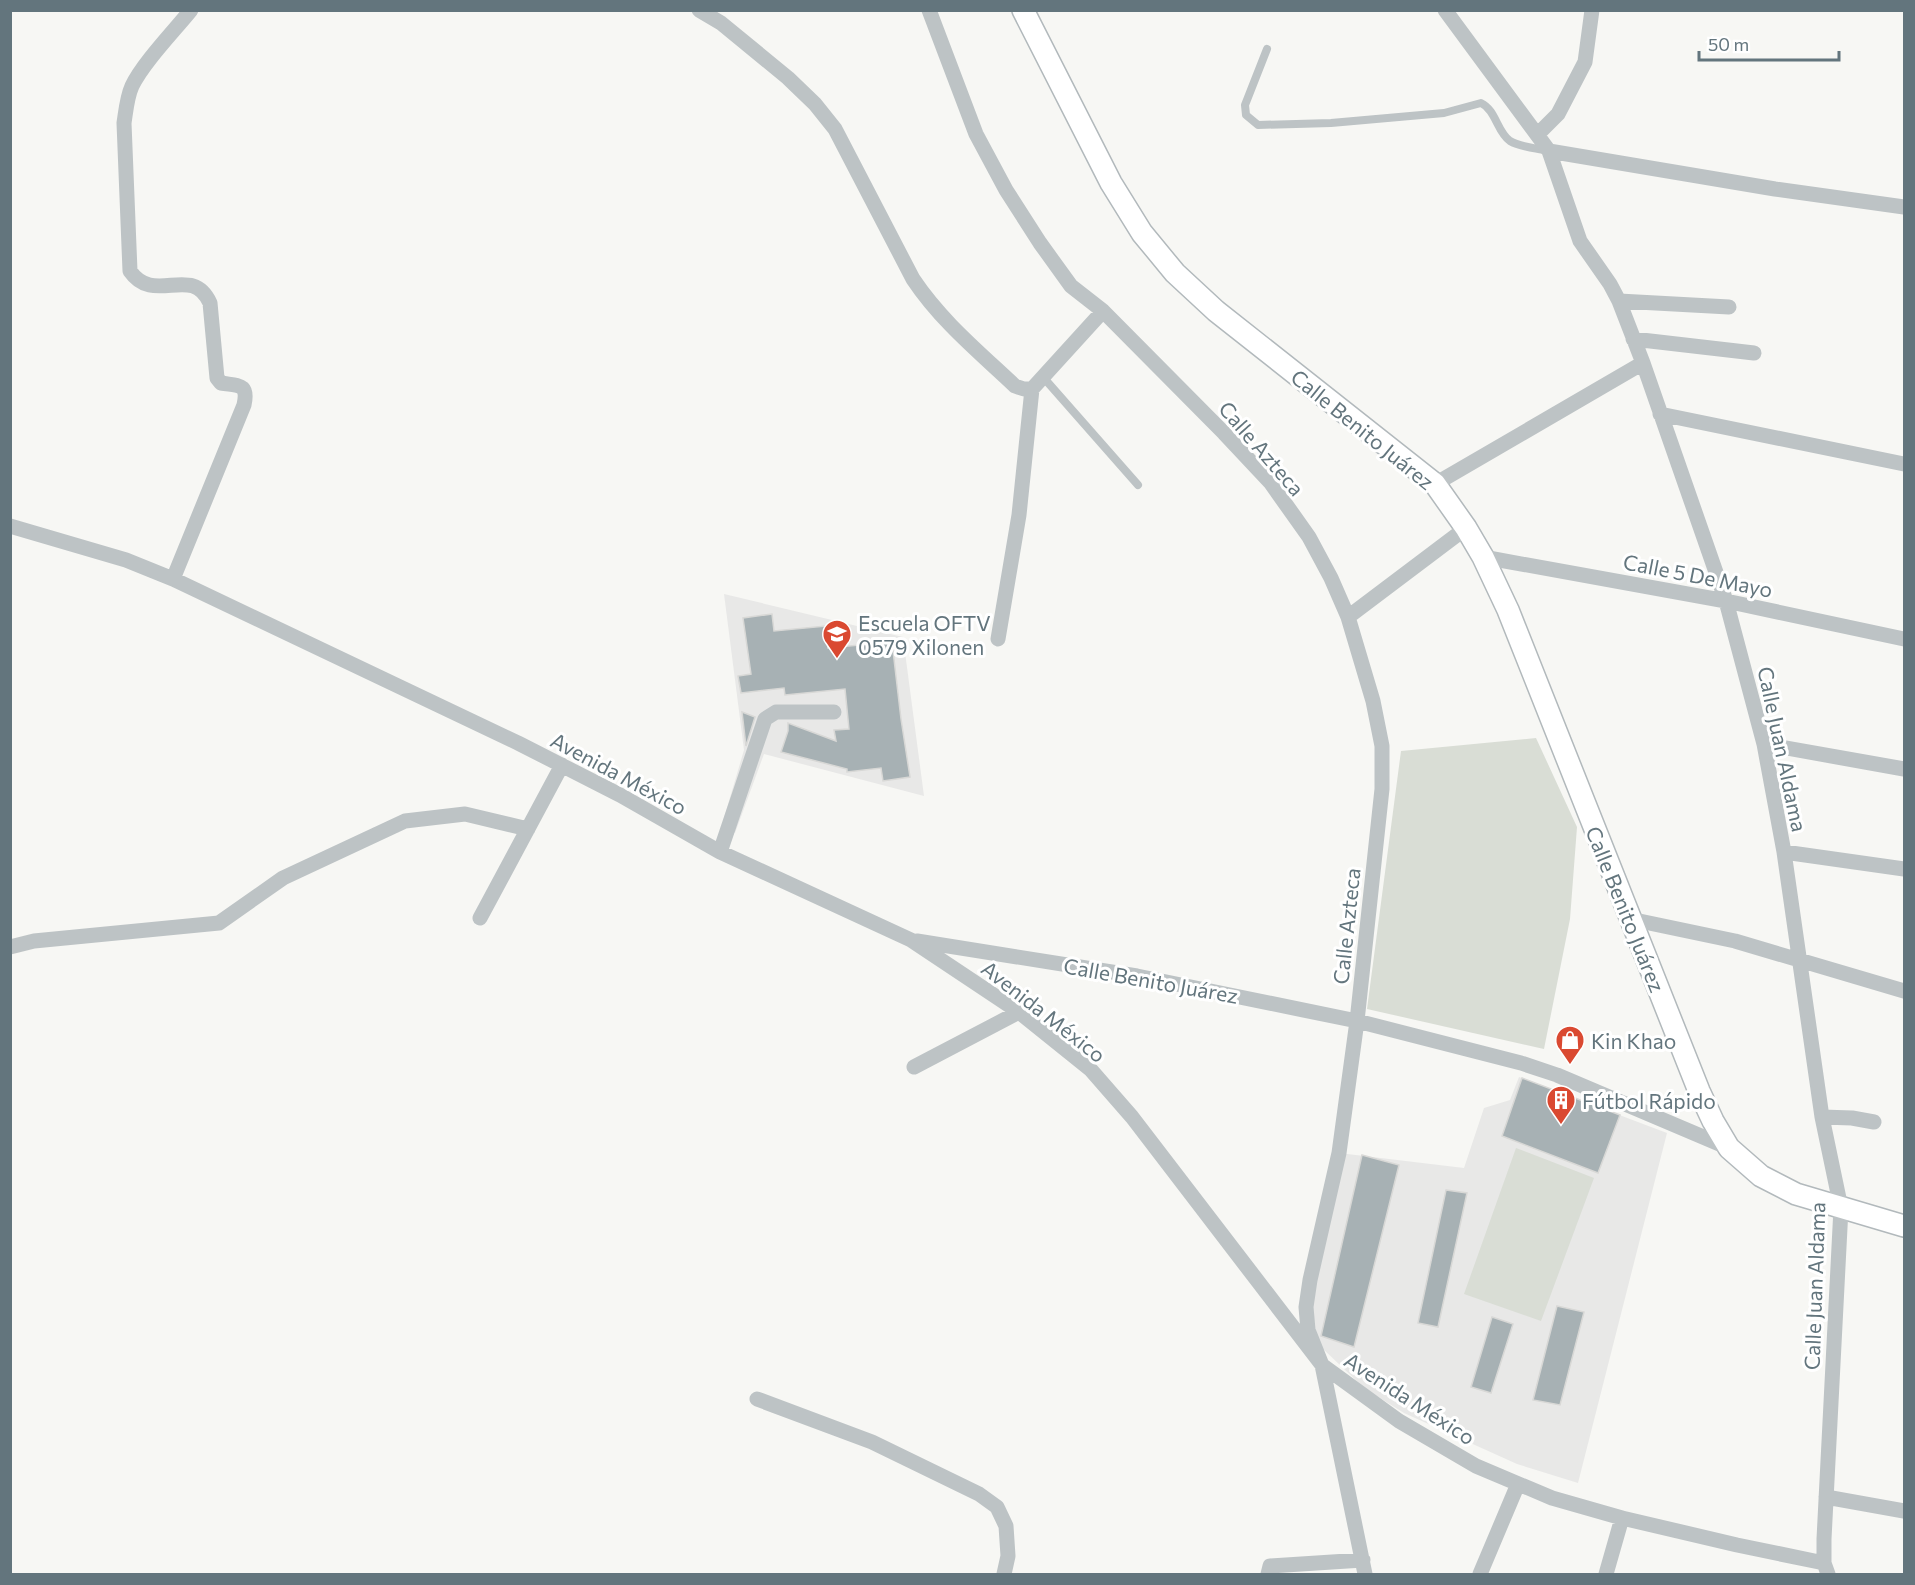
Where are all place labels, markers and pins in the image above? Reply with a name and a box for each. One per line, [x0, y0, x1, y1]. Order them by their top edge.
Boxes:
place label: Escuela OFTV 0579 Xilonen [858, 610, 991, 659]
school or university icon: Escuela OFTV 0579 Xilonen [821, 618, 853, 660]
shop icon: Kin Khao [1554, 1024, 1586, 1066]
place label: Kin Khao [1591, 1028, 1676, 1053]
building icon: Fútbol Rápido [1545, 1084, 1577, 1126]
place label: Fútbol Rápido [1582, 1088, 1716, 1113]

